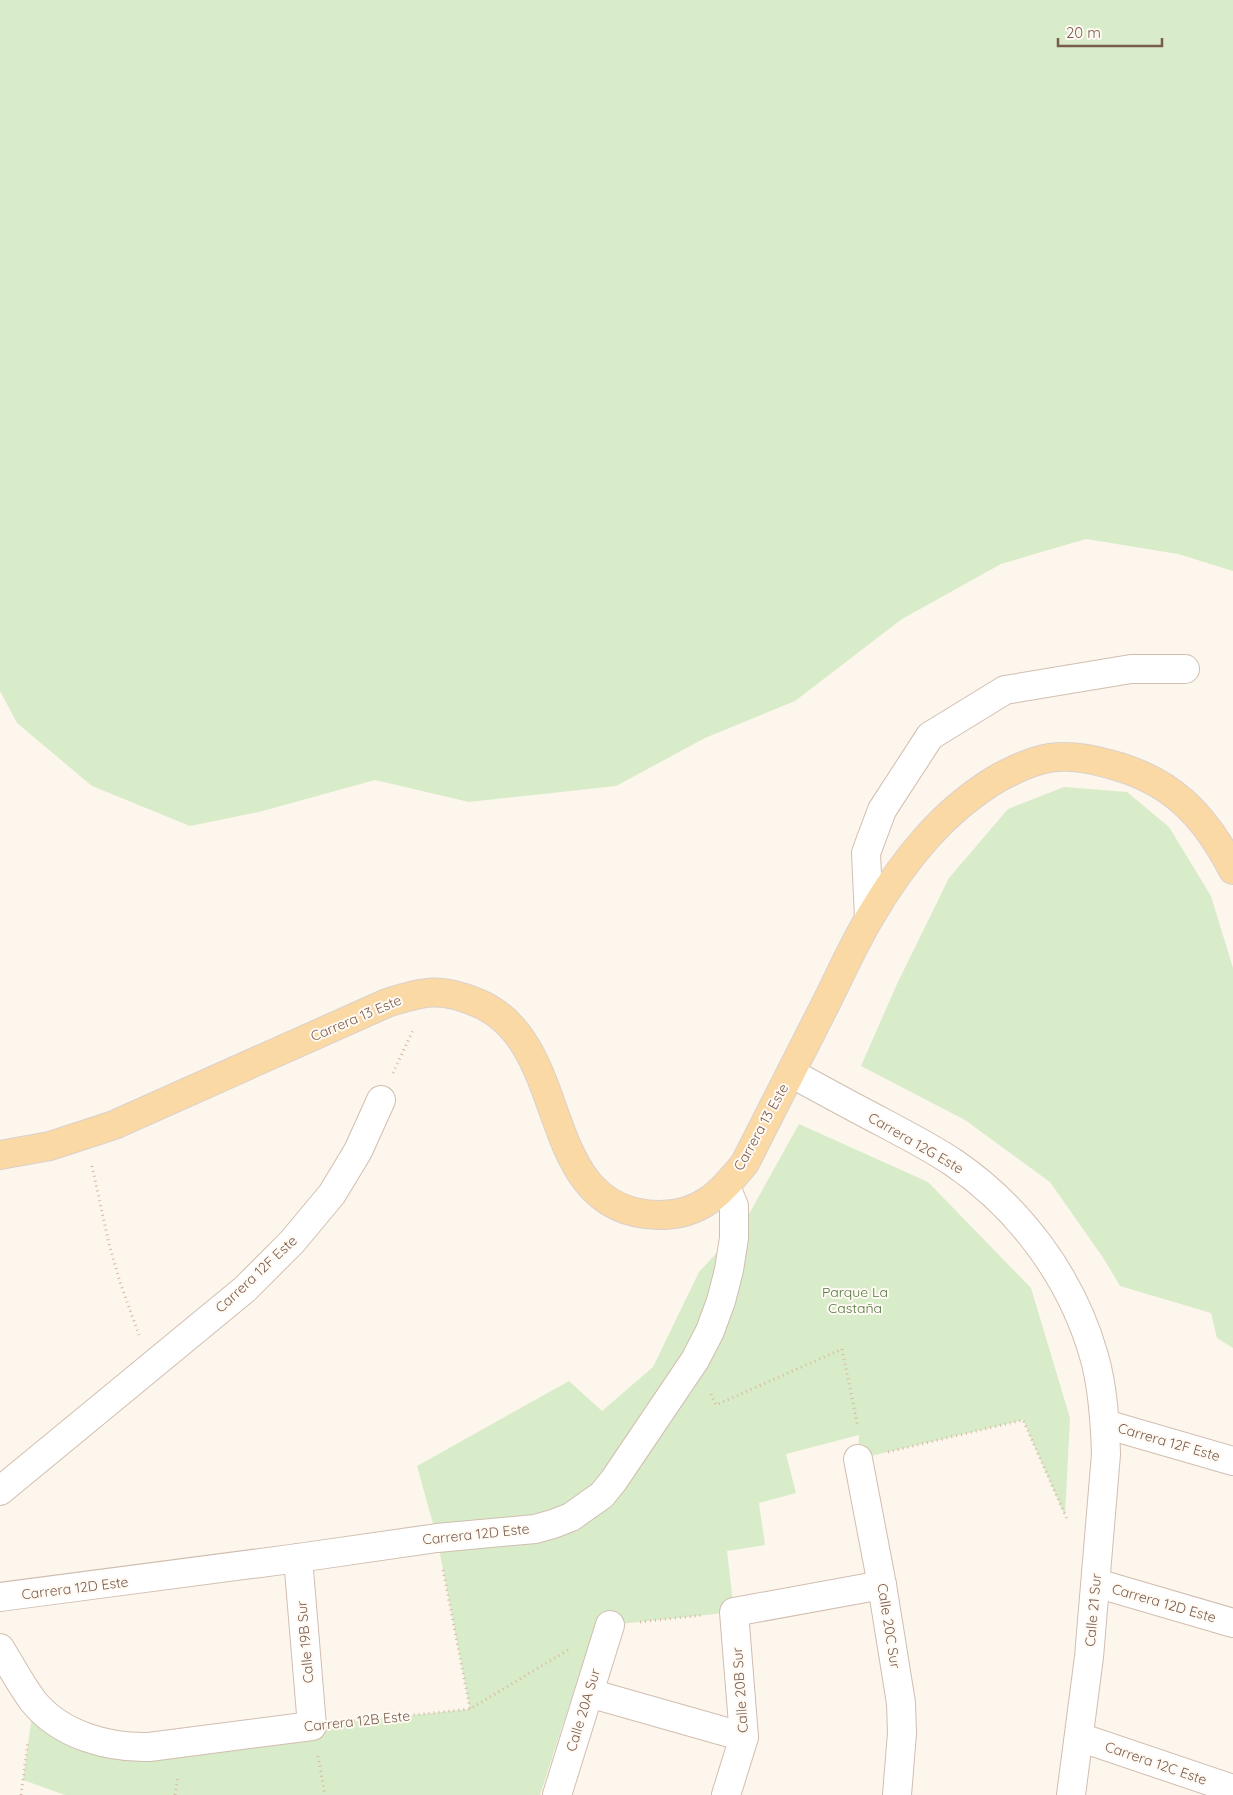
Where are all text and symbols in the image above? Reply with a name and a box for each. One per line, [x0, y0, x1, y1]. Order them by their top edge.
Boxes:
scale bar [1058, 15, 1162, 47]
text: 20 m [1066, 23, 1101, 42]
street label: Carrera 13 Este [308, 991, 404, 1045]
street label: Carrera 13 Este [730, 1080, 792, 1174]
street label: Carrera 12G Este [865, 1108, 967, 1178]
street label: Carrera 12F Este [211, 1231, 301, 1316]
park label: Parque La Castaña [822, 1283, 888, 1317]
street label: Carrera 12F Este [1116, 1419, 1222, 1465]
street label: Carrera 12D Este [422, 1519, 530, 1549]
street label: Calle 21 Sur [1081, 1572, 1105, 1647]
street label: Carrera 12D Este [21, 1573, 130, 1603]
street label: Carrera 12D Este [1110, 1580, 1218, 1626]
street label: Calle 20C Sur [873, 1582, 905, 1670]
street label: Calle 19B Sur [292, 1599, 318, 1684]
street label: Calle 20B Sur [728, 1646, 752, 1733]
street label: Calle 20A Sur [562, 1666, 604, 1754]
street label: Carrera 12B Este [303, 1706, 411, 1736]
street label: Carrera 12C Este [1103, 1737, 1209, 1789]

